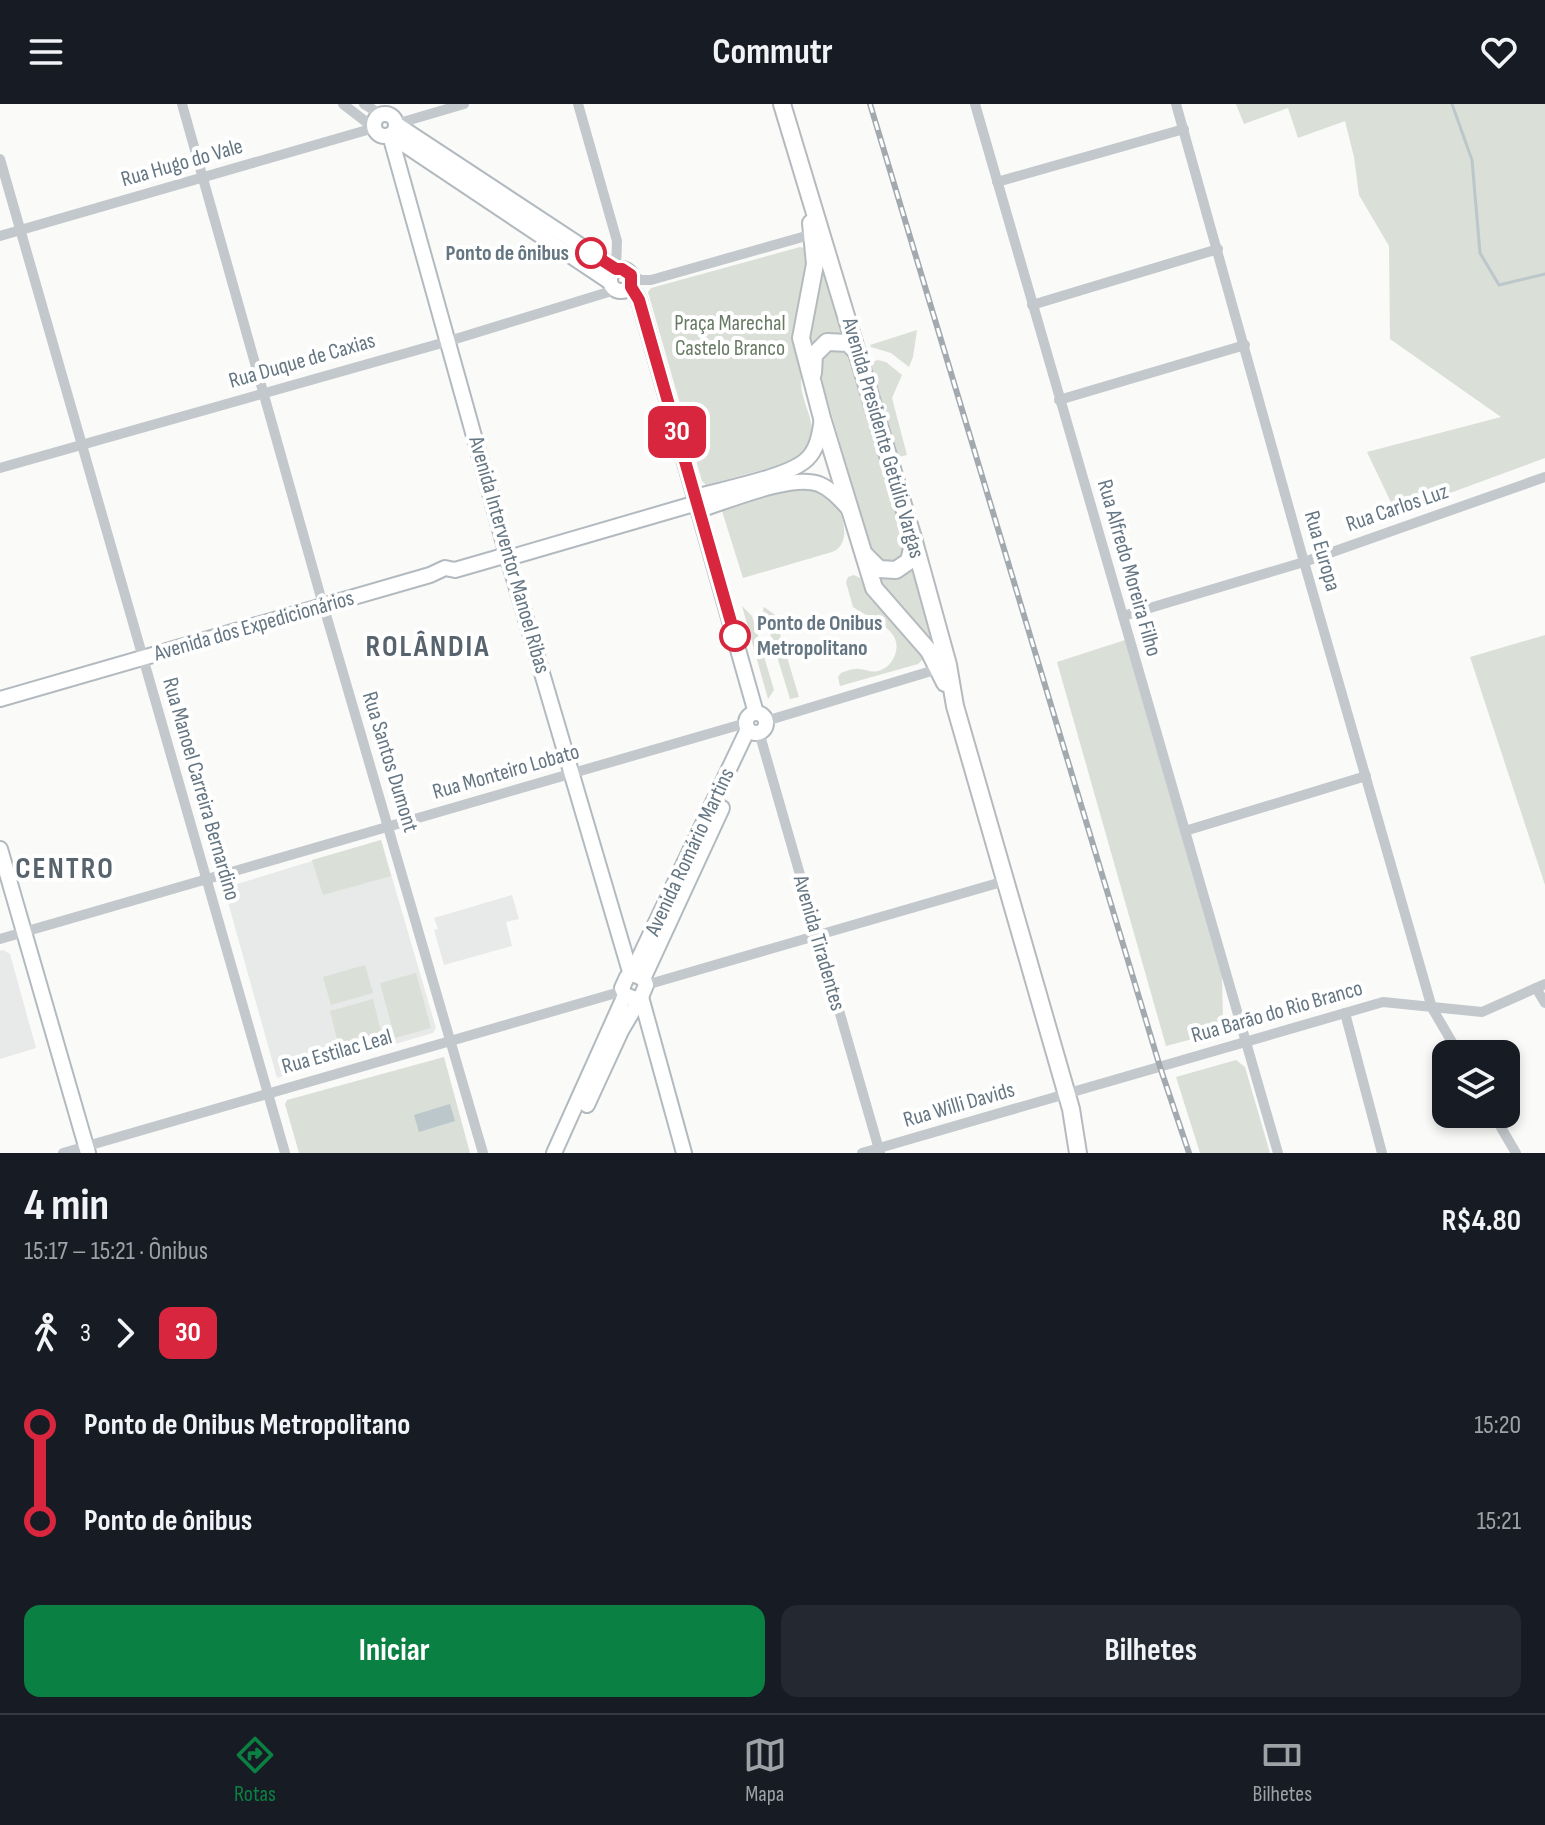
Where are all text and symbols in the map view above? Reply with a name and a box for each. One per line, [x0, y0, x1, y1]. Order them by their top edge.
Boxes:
icon: menu [24, 30, 68, 74]
icon: heart [1477, 30, 1521, 74]
text: Commutr [712, 31, 833, 74]
street label: Rua Hugo do Vale [118, 133, 246, 193]
marker: Ponto de ônibus [576, 238, 606, 268]
place label: Ponto de ônibus [446, 240, 569, 267]
park label: Praça Marechal Castelo Branco [674, 310, 786, 362]
street label: Avenida Presidente Getúlio Vargas [835, 314, 930, 561]
street label: Rua Duque de Caxias [226, 327, 378, 395]
line badge: 30 [641, 406, 713, 458]
text: 30 [664, 415, 690, 448]
street label: Avenida Interventor Manoel Ribas [462, 432, 556, 677]
street label: Rua Alfredo Moreira Filho [1091, 477, 1167, 659]
street label: Rua Carlos Luz [1342, 478, 1452, 538]
street label: Rua Europa [1298, 508, 1346, 594]
street label: Avenida dos Expedicionários [150, 585, 357, 668]
place label: Ponto de Onibus Metropolitano [757, 610, 882, 662]
marker: Ponto de Onibus Metropolitano [720, 621, 750, 651]
district label: ROLÂNDIA [366, 629, 490, 665]
street label: Rua Manoel Carreira Bernardino [156, 675, 246, 903]
street label: Rua Santos Dumont [356, 689, 424, 836]
street label: Rua Monteiro Lobato [429, 738, 583, 806]
street label: Avenida Romário Martins [639, 764, 741, 941]
district label: CENTRO [15, 851, 115, 887]
street label: Avenida Tiradentes [787, 871, 851, 1014]
street label: Rua Barão do Rio Branco [1188, 975, 1366, 1049]
street label: Rua Estilac Leal [279, 1023, 395, 1081]
map controls [1432, 1040, 1520, 1128]
button: layers [1432, 1040, 1520, 1128]
street label: Rua Willi Davids [900, 1076, 1018, 1134]
text: 4 min [24, 1179, 109, 1232]
text: R$4.80 [1442, 1203, 1521, 1239]
text: 15:17 – 15:21 · Ônibus [24, 1236, 208, 1267]
icon: walk [24, 1311, 68, 1355]
icon: forward [103, 1311, 147, 1355]
text: 30 [175, 1316, 201, 1349]
text: 3 [80, 1318, 91, 1349]
text: Ponto de Onibus Metropolitano [84, 1407, 410, 1443]
text: 15:20 [1474, 1410, 1521, 1441]
text: Ponto de ônibus [84, 1503, 252, 1539]
text: 15:21 [1477, 1506, 1521, 1537]
button: Iniciar [24, 1605, 765, 1697]
button: Bilhetes [781, 1605, 1521, 1697]
tab: Rotas [233, 1733, 277, 1808]
tab: Mapa [743, 1733, 787, 1808]
tab: Bilhetes [1253, 1733, 1312, 1808]

